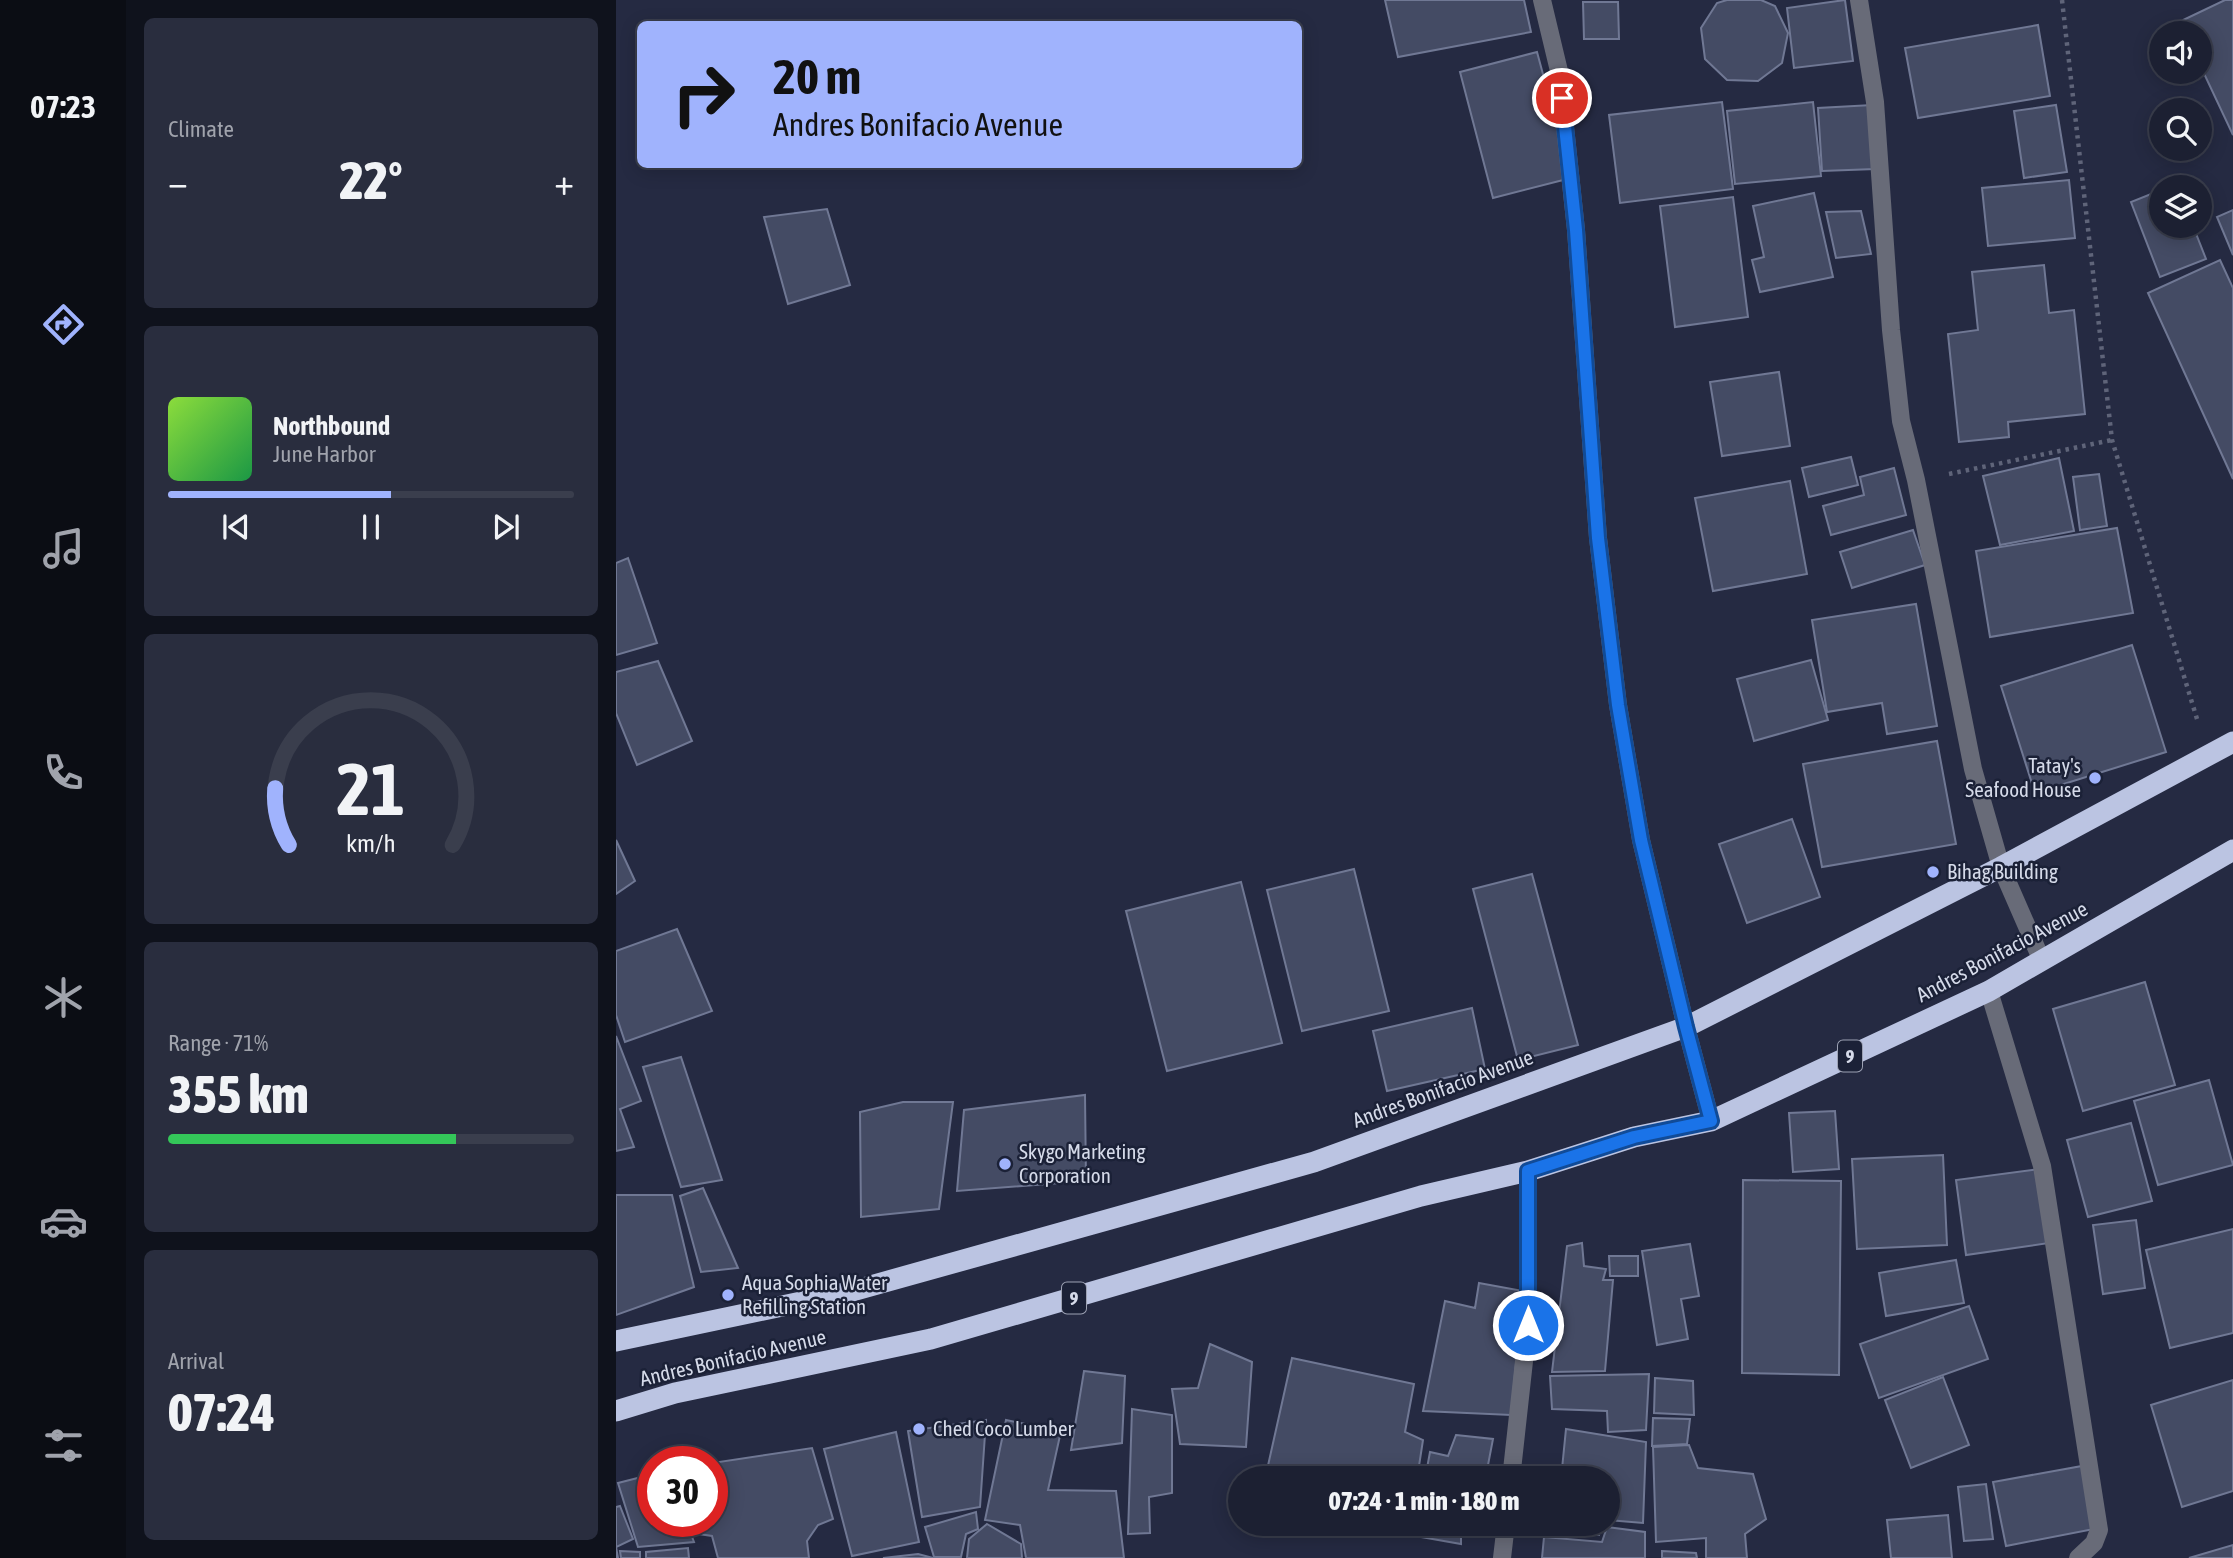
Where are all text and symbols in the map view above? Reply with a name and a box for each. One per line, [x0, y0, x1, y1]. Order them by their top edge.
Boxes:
map controls [2149, 21, 2212, 238]
button: sound [2149, 21, 2212, 84]
text: 20 m [773, 48, 861, 104]
icon: right [658, 49, 749, 140]
pin [1532, 68, 1592, 128]
icon: arrive [1543, 79, 1581, 117]
text: 07:23 [30, 88, 96, 125]
button: search [2149, 98, 2212, 161]
text: Andres Bonifacio Avenue [773, 106, 1063, 143]
text: Climate [168, 116, 234, 142]
text: 22° [339, 150, 403, 210]
text: − [168, 160, 188, 203]
text: + [554, 160, 574, 203]
button: layers [2149, 175, 2212, 238]
icon: directions [39, 300, 88, 349]
text: Northbound [273, 411, 390, 441]
text: June Harbor [273, 441, 376, 467]
icon: previous [217, 508, 255, 546]
icon: pause [352, 508, 390, 546]
icon: next [487, 508, 525, 546]
icon: music [39, 524, 88, 573]
text: 21 [337, 747, 405, 830]
icon: phone [39, 748, 88, 797]
place label: Tatay's Seafood House [1965, 753, 2081, 801]
marker: Tatay's Seafood House [2087, 770, 2103, 786]
text: km/h [346, 829, 396, 857]
place label: Bihag Building [1947, 859, 2058, 883]
marker: Bihag Building [1925, 864, 1941, 880]
street label: Andres Bonifacio Avenue [1912, 896, 2091, 1006]
icon: climate [39, 973, 88, 1022]
text: Range · 71% [168, 1030, 268, 1056]
road number: 9 [1838, 1040, 1862, 1072]
street label: Andres Bonifacio Avenue [1349, 1044, 1536, 1132]
text: 355 km [168, 1064, 309, 1124]
place label: Skygo Marketing Corporation [1019, 1139, 1146, 1187]
marker: Skygo Marketing Corporation [997, 1156, 1013, 1172]
icon: car [39, 1197, 88, 1246]
place label: Aqua Sophia Water Refilling Station [742, 1270, 888, 1318]
road number: 9 [1062, 1282, 1086, 1314]
marker: Aqua Sophia Water Refilling Station [720, 1287, 736, 1303]
position arrow [1491, 1288, 1565, 1362]
street label: Andres Bonifacio Avenue [637, 1324, 828, 1390]
text: Arrival [168, 1348, 224, 1374]
text: 07:24 [168, 1382, 275, 1442]
place label: Ched Coco Lumber [933, 1416, 1075, 1440]
icon: filters [39, 1421, 88, 1470]
marker: Ched Coco Lumber [911, 1421, 927, 1437]
speed limit sign: 30 [637, 1446, 728, 1537]
text: 07:24 · 1 min · 180 m [1329, 1486, 1519, 1516]

